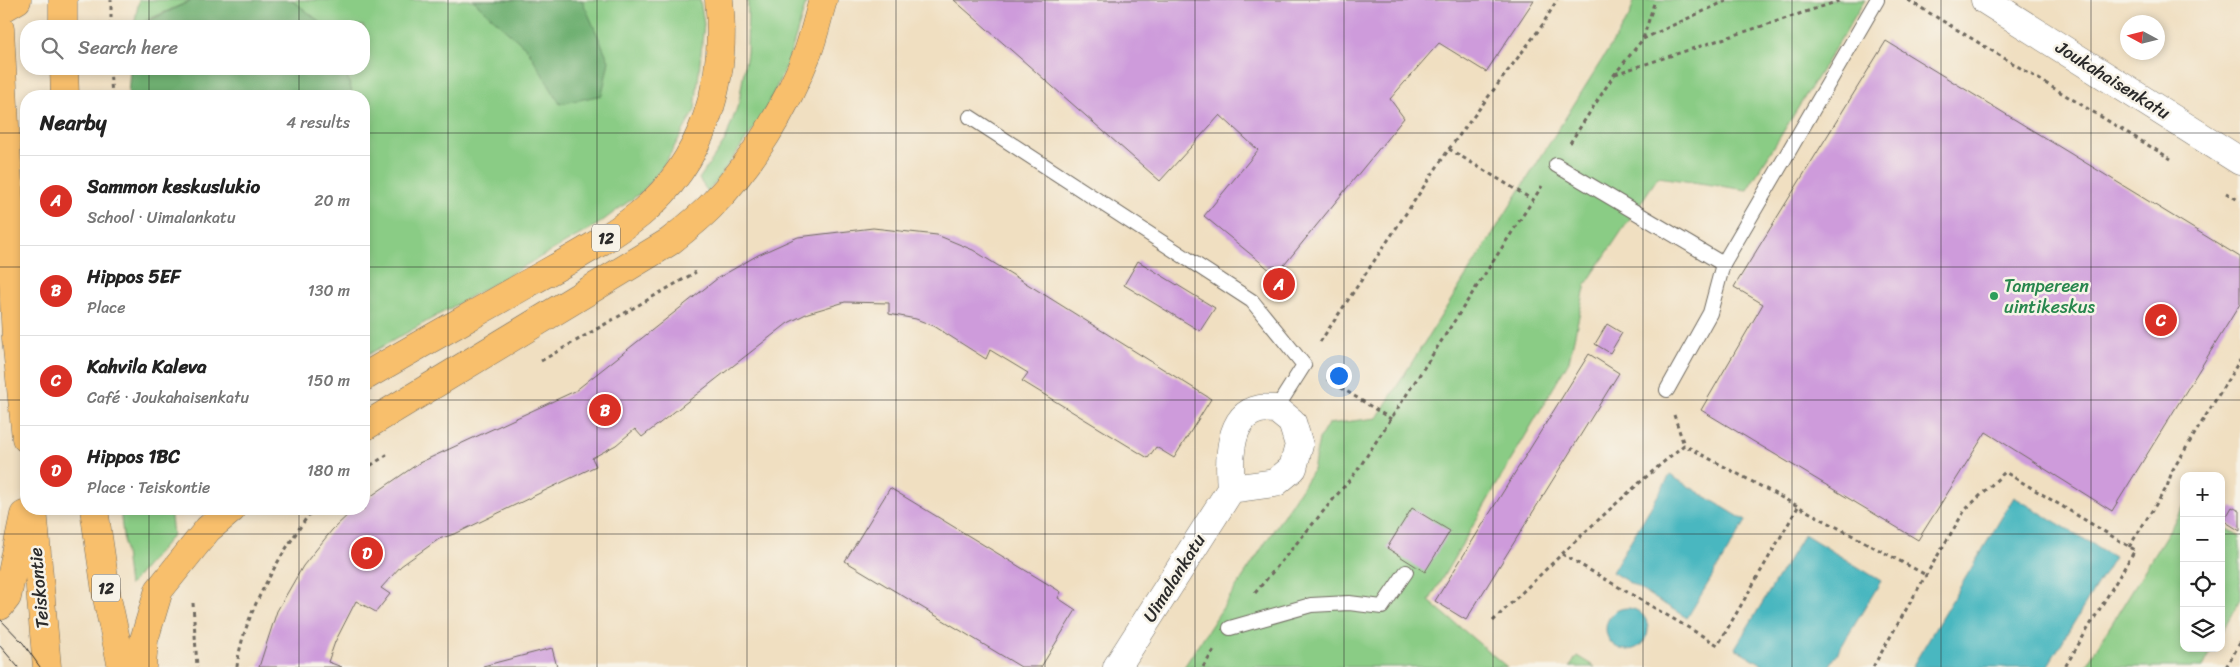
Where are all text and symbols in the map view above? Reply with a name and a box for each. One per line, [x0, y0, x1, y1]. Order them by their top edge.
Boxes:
north arrow [2120, 15, 2165, 60]
search box [20, 20, 370, 75]
text: Search here [78, 31, 178, 64]
street label: Joukahaisenkatu [2048, 31, 2177, 128]
icon: search [38, 34, 66, 62]
text: Nearby [40, 104, 106, 142]
text: 4 results [286, 108, 350, 137]
text: Sammon keskuslukio [87, 170, 260, 203]
text: A [51, 186, 61, 215]
text: 20 m [314, 186, 350, 215]
text: School · Uimalankatu [87, 203, 236, 232]
road number: 12 [592, 224, 620, 252]
text: Hippos 5EF [87, 260, 181, 293]
pin: A [1263, 265, 1295, 303]
place label: Tampereen uintikeskus [2004, 270, 2095, 323]
text: B [51, 276, 61, 305]
text: 130 m [308, 276, 350, 305]
marker: Tampereen uintikeskus [1988, 290, 2000, 302]
text: Place [87, 293, 126, 322]
pin: C [2145, 301, 2177, 339]
text: Kahvila Kaleva [87, 350, 207, 383]
your location [1326, 363, 1352, 389]
text: C [51, 366, 61, 395]
text: 150 m [307, 366, 350, 395]
text: Café · Joukahaisenkatu [87, 383, 249, 412]
pin: B [589, 391, 621, 429]
text: Hippos 1BC [87, 440, 180, 473]
text: D [51, 456, 61, 485]
text: 180 m [307, 456, 350, 485]
map controls [2180, 472, 2225, 652]
button: + [2180, 472, 2225, 517]
text: Place · Teiskontie [87, 473, 210, 502]
button: − [2180, 517, 2225, 562]
street label: Uimalankatu [1134, 527, 1214, 629]
pin: D [351, 534, 383, 572]
street label: Teiskontie [20, 546, 58, 630]
button: locate [2180, 562, 2225, 607]
road number: 12 [92, 574, 120, 602]
button: layers [2180, 607, 2225, 652]

